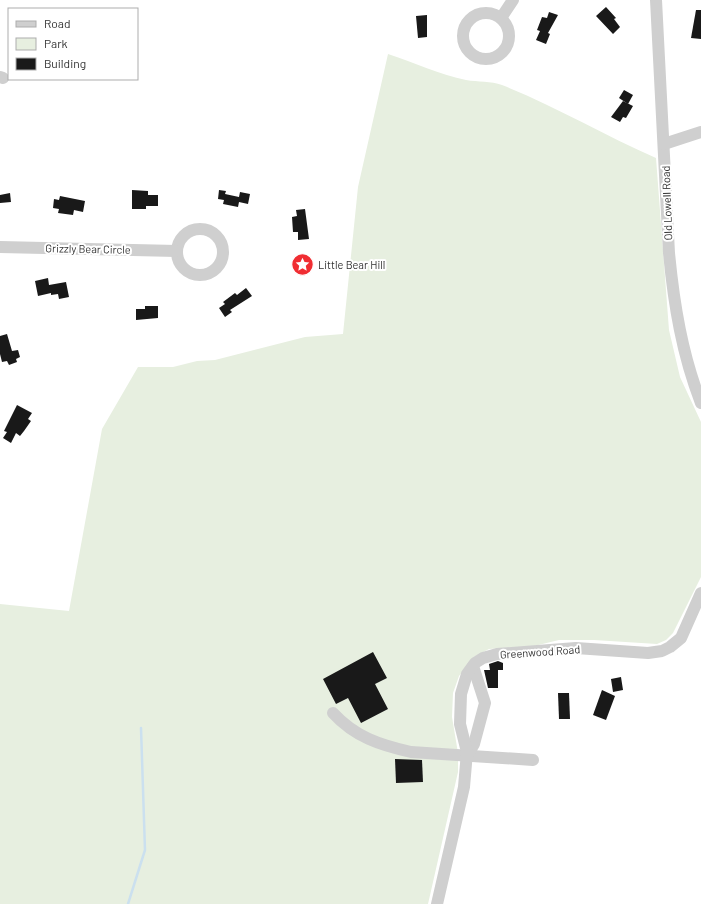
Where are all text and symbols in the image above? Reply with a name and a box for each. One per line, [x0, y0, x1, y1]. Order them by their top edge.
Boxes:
legend [8, 8, 138, 80]
text: Road [44, 16, 71, 30]
text: Park [44, 36, 68, 50]
text: Building [44, 56, 86, 70]
street label: Old Lowell Road [659, 165, 674, 241]
street label: Grizzly Bear Circle [45, 241, 131, 256]
place icon: Little Bear Hill [290, 252, 316, 278]
place label: Little Bear Hill [318, 258, 385, 271]
street label: Greenwood Road [499, 642, 581, 661]

